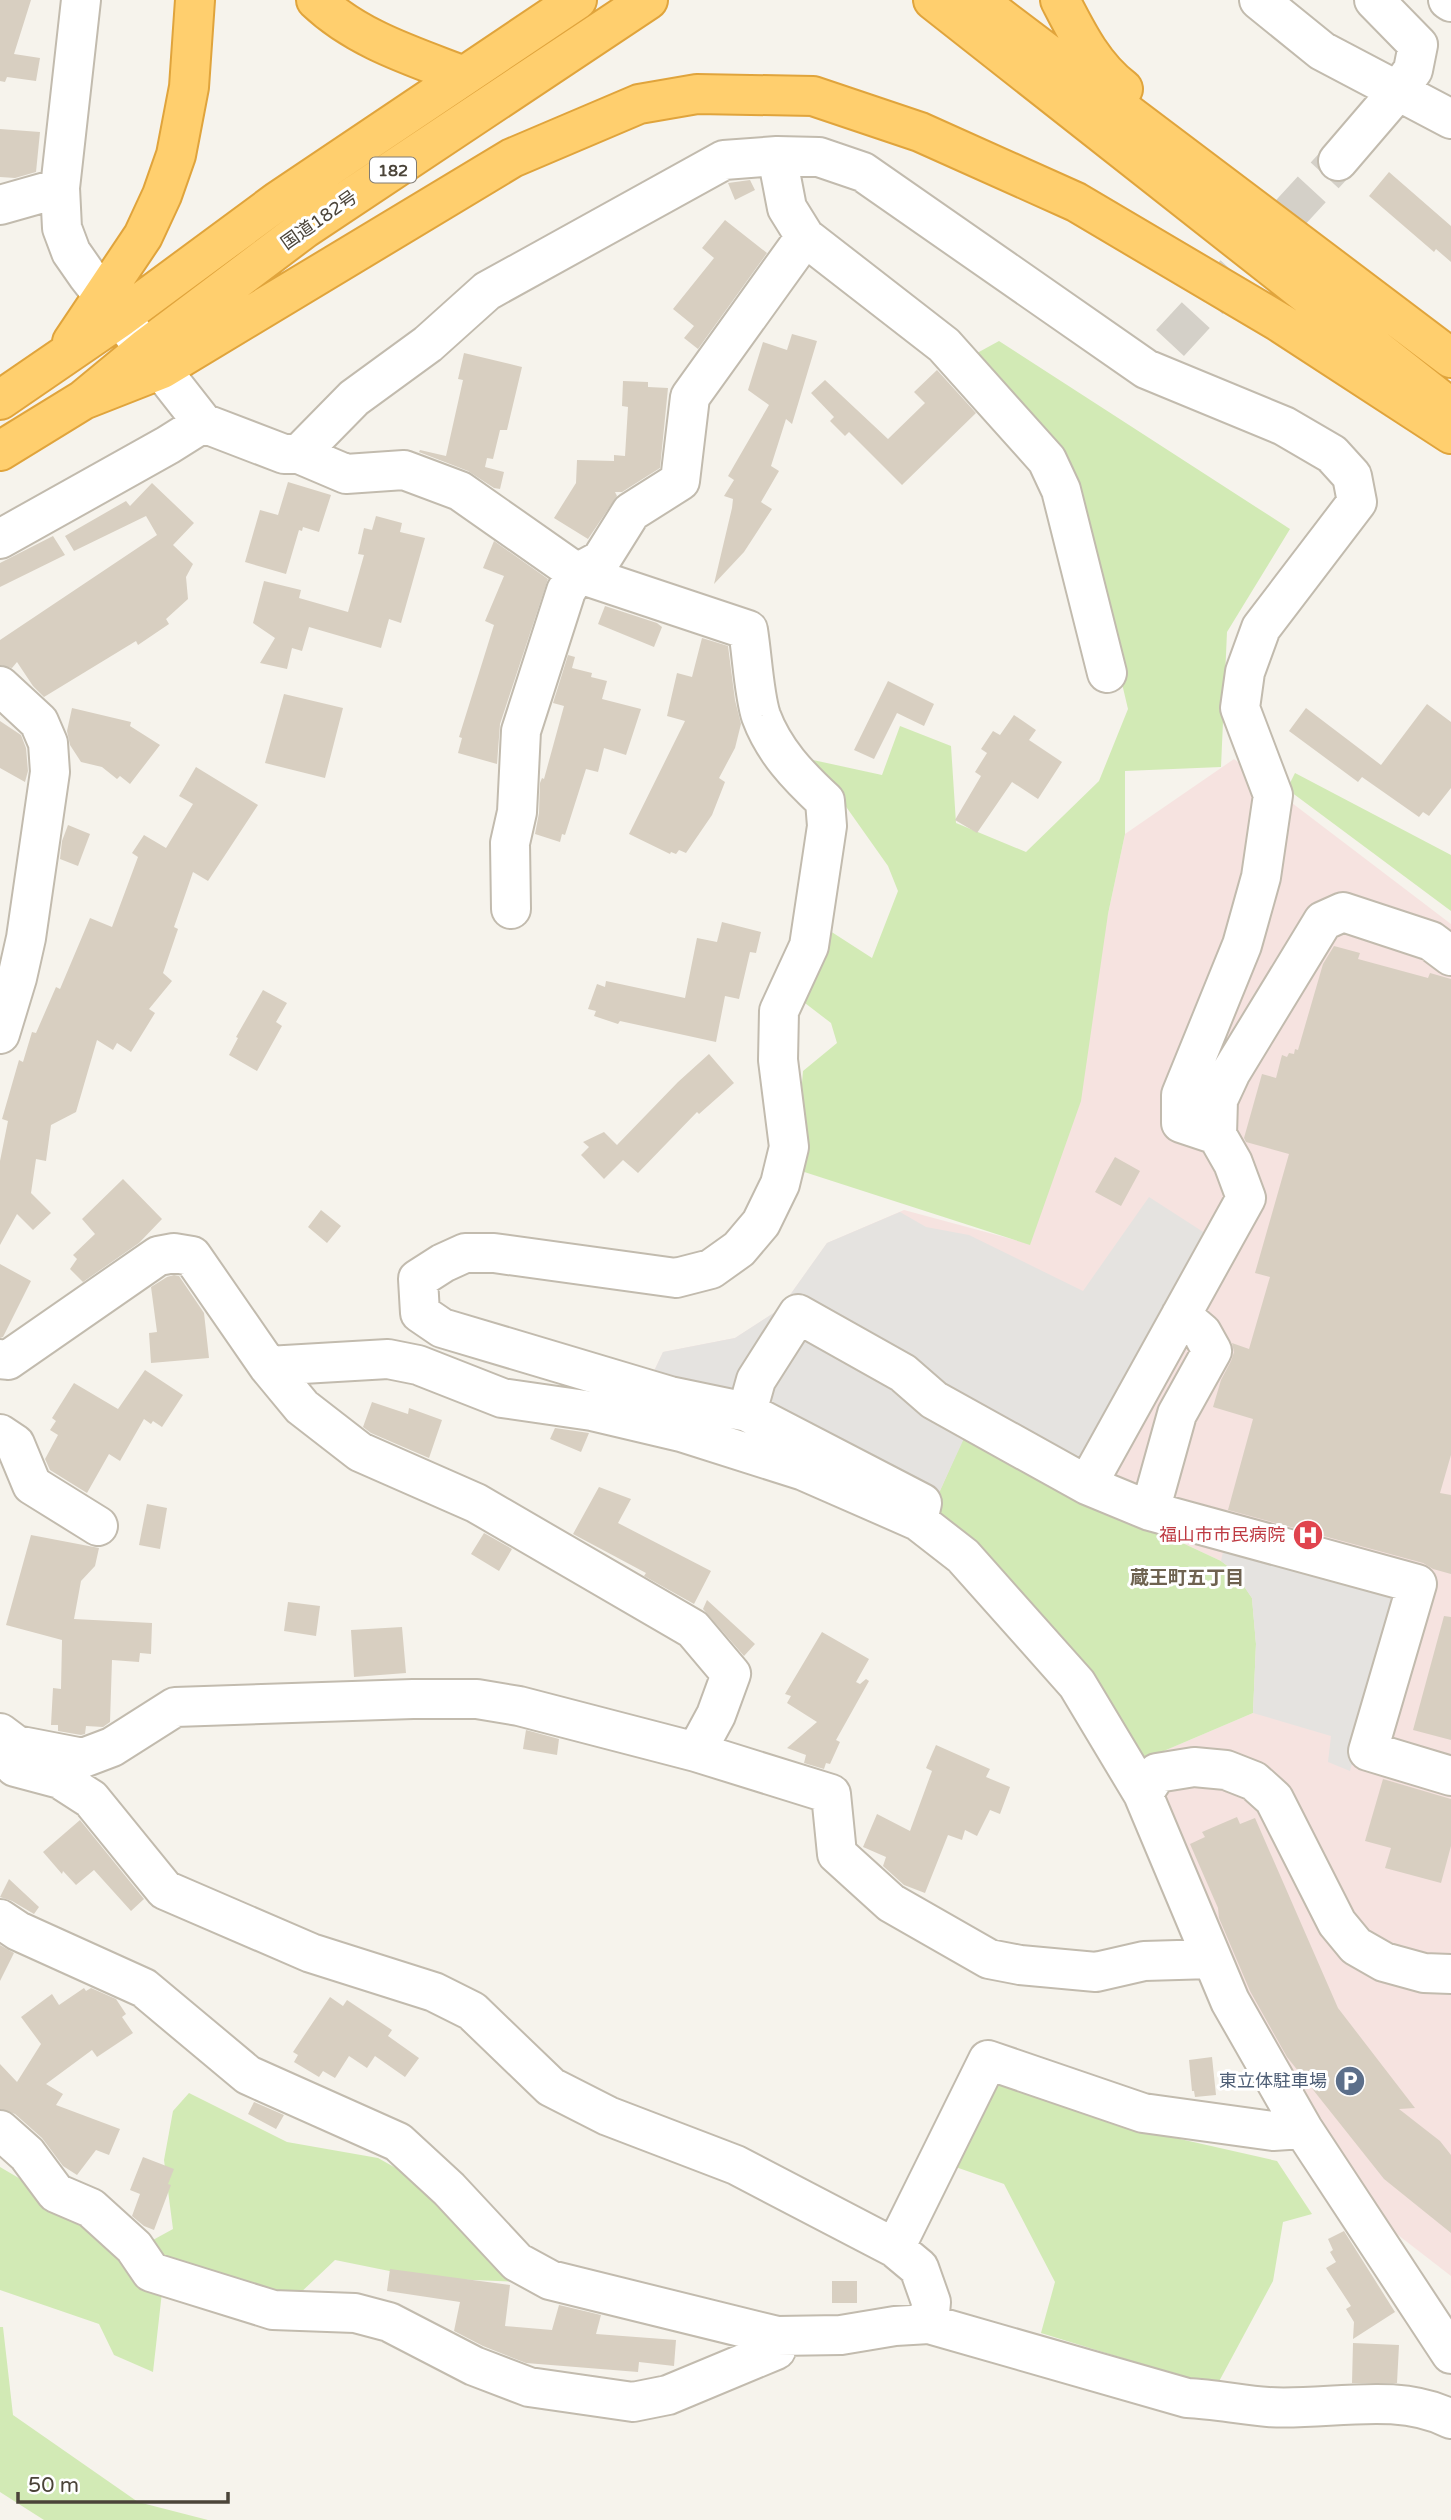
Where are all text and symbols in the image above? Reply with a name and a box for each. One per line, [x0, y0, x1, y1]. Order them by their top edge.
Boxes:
road number: 182 [370, 158, 416, 182]
street label: 国道182号 [277, 186, 361, 254]
hospital icon: 福山市市民病院 [1291, 1518, 1325, 1552]
place label: 福山市市民病院 [1159, 1524, 1285, 1546]
district label: 蔵王町五丁目 [1130, 1567, 1244, 1589]
parking icon: 東立体駐車場 [1333, 2064, 1367, 2098]
place label: 東立体駐車場 [1219, 2070, 1327, 2092]
scale bar [18, 2460, 228, 2504]
text: 50 m [28, 2473, 79, 2498]

